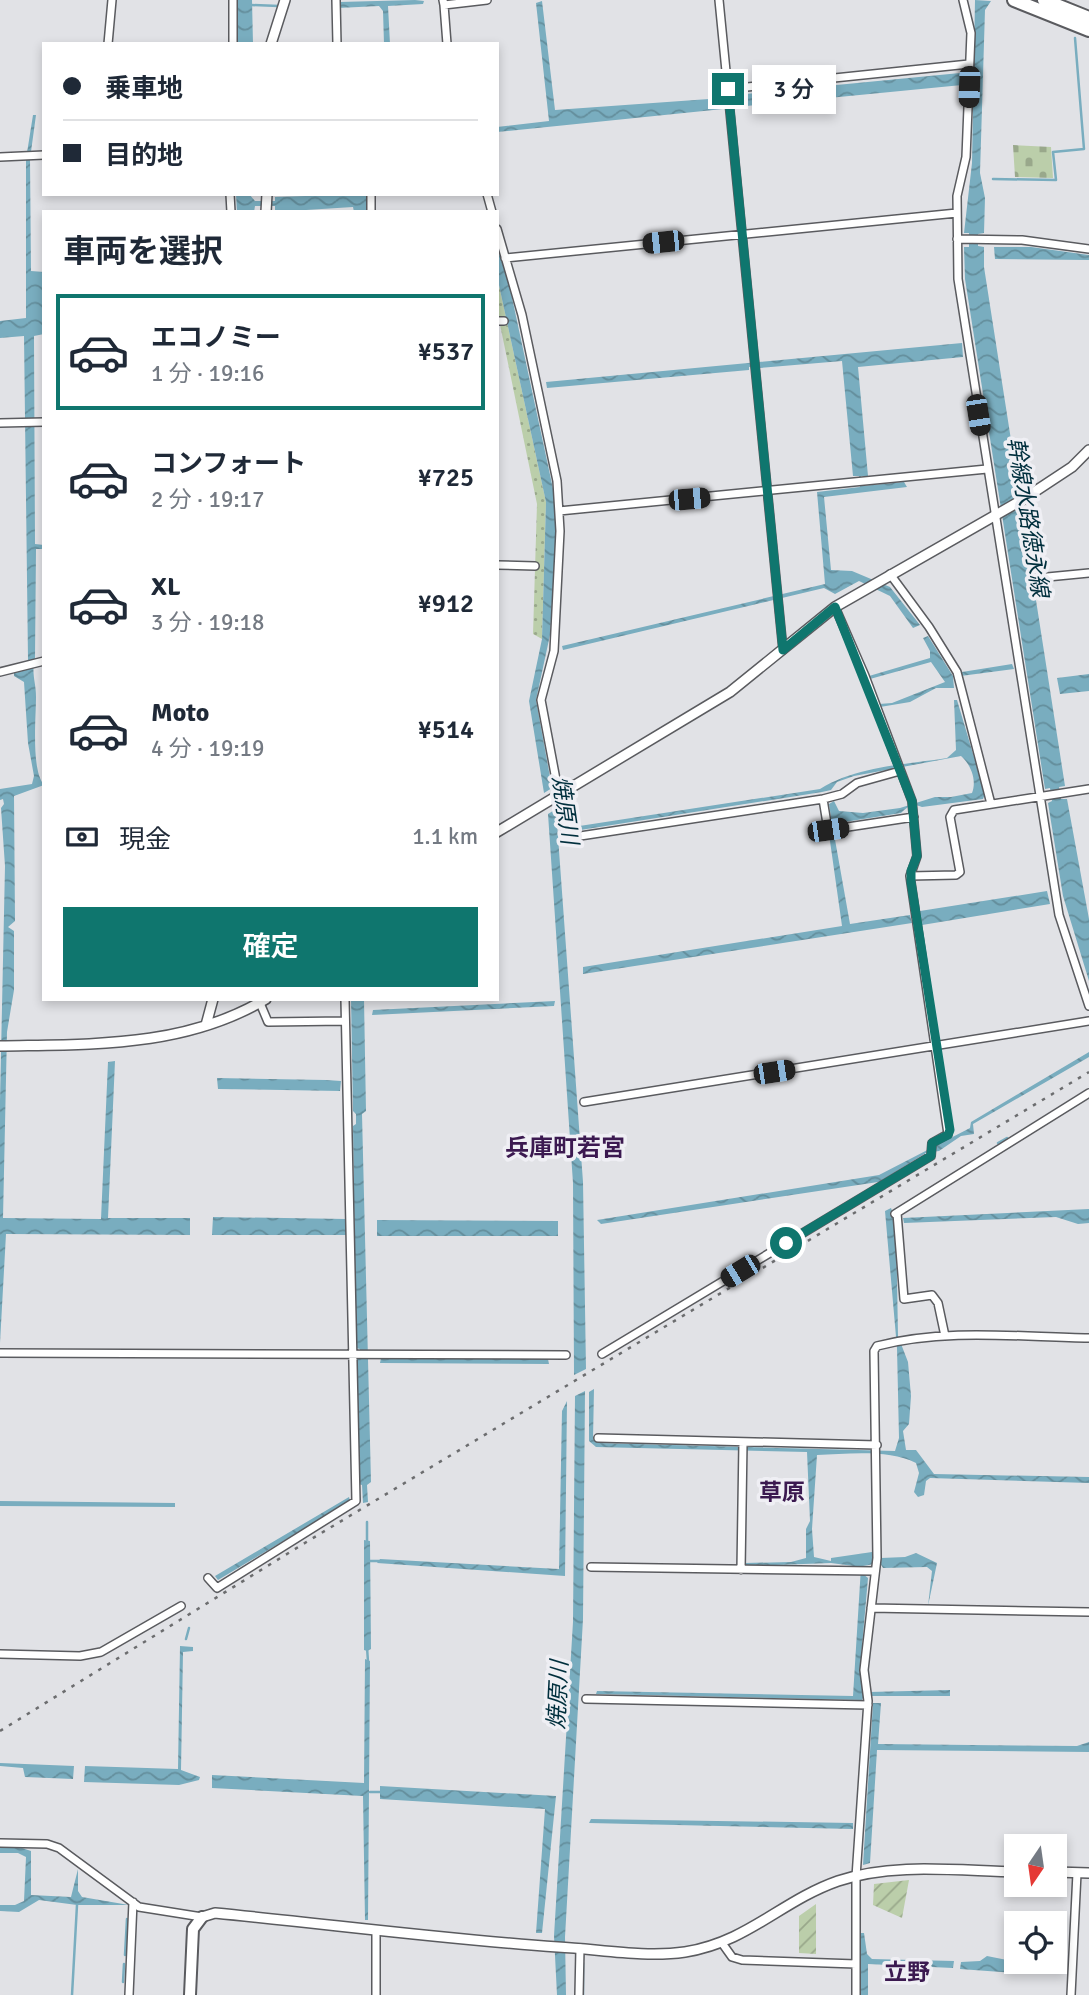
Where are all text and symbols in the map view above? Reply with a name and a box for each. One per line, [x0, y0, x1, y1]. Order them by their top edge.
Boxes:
callout: 3 分 [752, 64, 836, 114]
car [958, 66, 981, 108]
text: 乗車地 [105, 73, 183, 105]
route end [712, 73, 744, 105]
text: 3 分 [774, 75, 814, 104]
text: 目的地 [105, 140, 183, 172]
car [642, 229, 685, 255]
text: 車両を選択 [63, 232, 223, 271]
icon: car [67, 321, 130, 384]
text: エコノミー [151, 322, 281, 354]
text: ¥537 [418, 336, 474, 368]
text: 1 分 · 19:16 [151, 359, 264, 388]
car [965, 393, 992, 437]
water label: 幹線水路徳永線 [1001, 435, 1055, 602]
icon: car [67, 447, 130, 510]
text: コンフォート [151, 448, 306, 480]
text: ¥725 [418, 462, 474, 494]
text: 2 分 · 19:17 [151, 485, 264, 514]
car [668, 487, 711, 511]
text: XL [151, 571, 181, 603]
icon: car [67, 573, 130, 636]
text: ¥912 [418, 588, 474, 620]
text: 3 分 · 19:18 [151, 608, 264, 637]
text: Moto [151, 697, 209, 729]
icon: car [67, 699, 130, 762]
text: ¥514 [418, 714, 474, 746]
text: 4 分 · 19:19 [151, 734, 264, 763]
water label: 焼原川 [546, 774, 585, 849]
car [806, 817, 851, 843]
icon: cash [63, 818, 101, 856]
text: 1.1 km [412, 822, 478, 851]
text: 現金 [119, 824, 171, 856]
button: 確定 [63, 907, 478, 987]
car [752, 1058, 797, 1086]
district label: 兵庫町若宮 [505, 1133, 625, 1163]
route start [770, 1227, 802, 1259]
car [717, 1251, 764, 1291]
district label: 草原 [759, 1478, 805, 1507]
water label: 焼原川 [542, 1657, 574, 1730]
north arrow [1004, 1834, 1068, 1897]
map controls [1004, 1834, 1067, 1974]
button: locate [1004, 1911, 1067, 1974]
district label: 立野 [884, 1958, 930, 1987]

